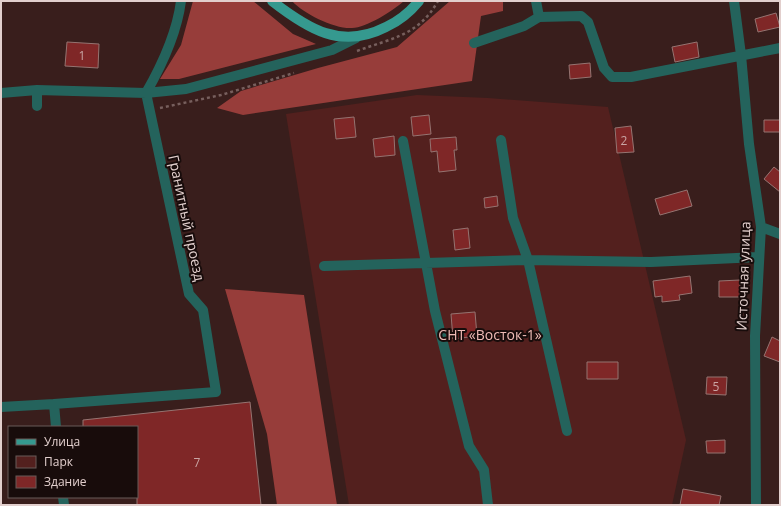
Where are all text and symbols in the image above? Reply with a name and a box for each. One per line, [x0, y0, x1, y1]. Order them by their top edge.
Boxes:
house number: 1 [79, 47, 85, 64]
house number: 2 [621, 132, 628, 149]
street label: Гранитный проезд [164, 153, 210, 283]
street label: Источная улица [732, 221, 754, 331]
park label: СНТ «Восток-1» [438, 325, 542, 344]
house number: 5 [713, 378, 720, 395]
legend [8, 426, 138, 498]
text: Улица [44, 433, 80, 450]
text: Парк [44, 453, 74, 470]
house number: 7 [194, 454, 201, 471]
text: Здание [44, 473, 87, 490]

